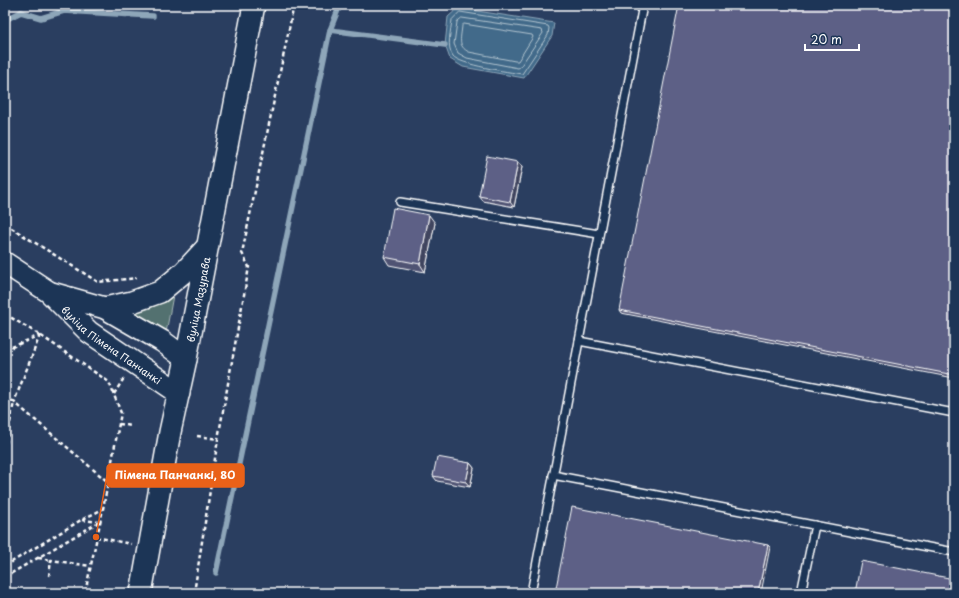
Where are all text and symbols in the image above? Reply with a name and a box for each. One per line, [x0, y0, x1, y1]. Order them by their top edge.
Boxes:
scale bar [805, 26, 859, 52]
text: 20 m [811, 30, 842, 48]
street label: вуліца Мазурава [182, 255, 213, 343]
street label: вуліца Пімена Панчанкі [59, 302, 165, 387]
callout: Пімена Панчанкі, 80 [107, 464, 244, 487]
text: Пімена Панчанкі, 80 [115, 466, 235, 483]

